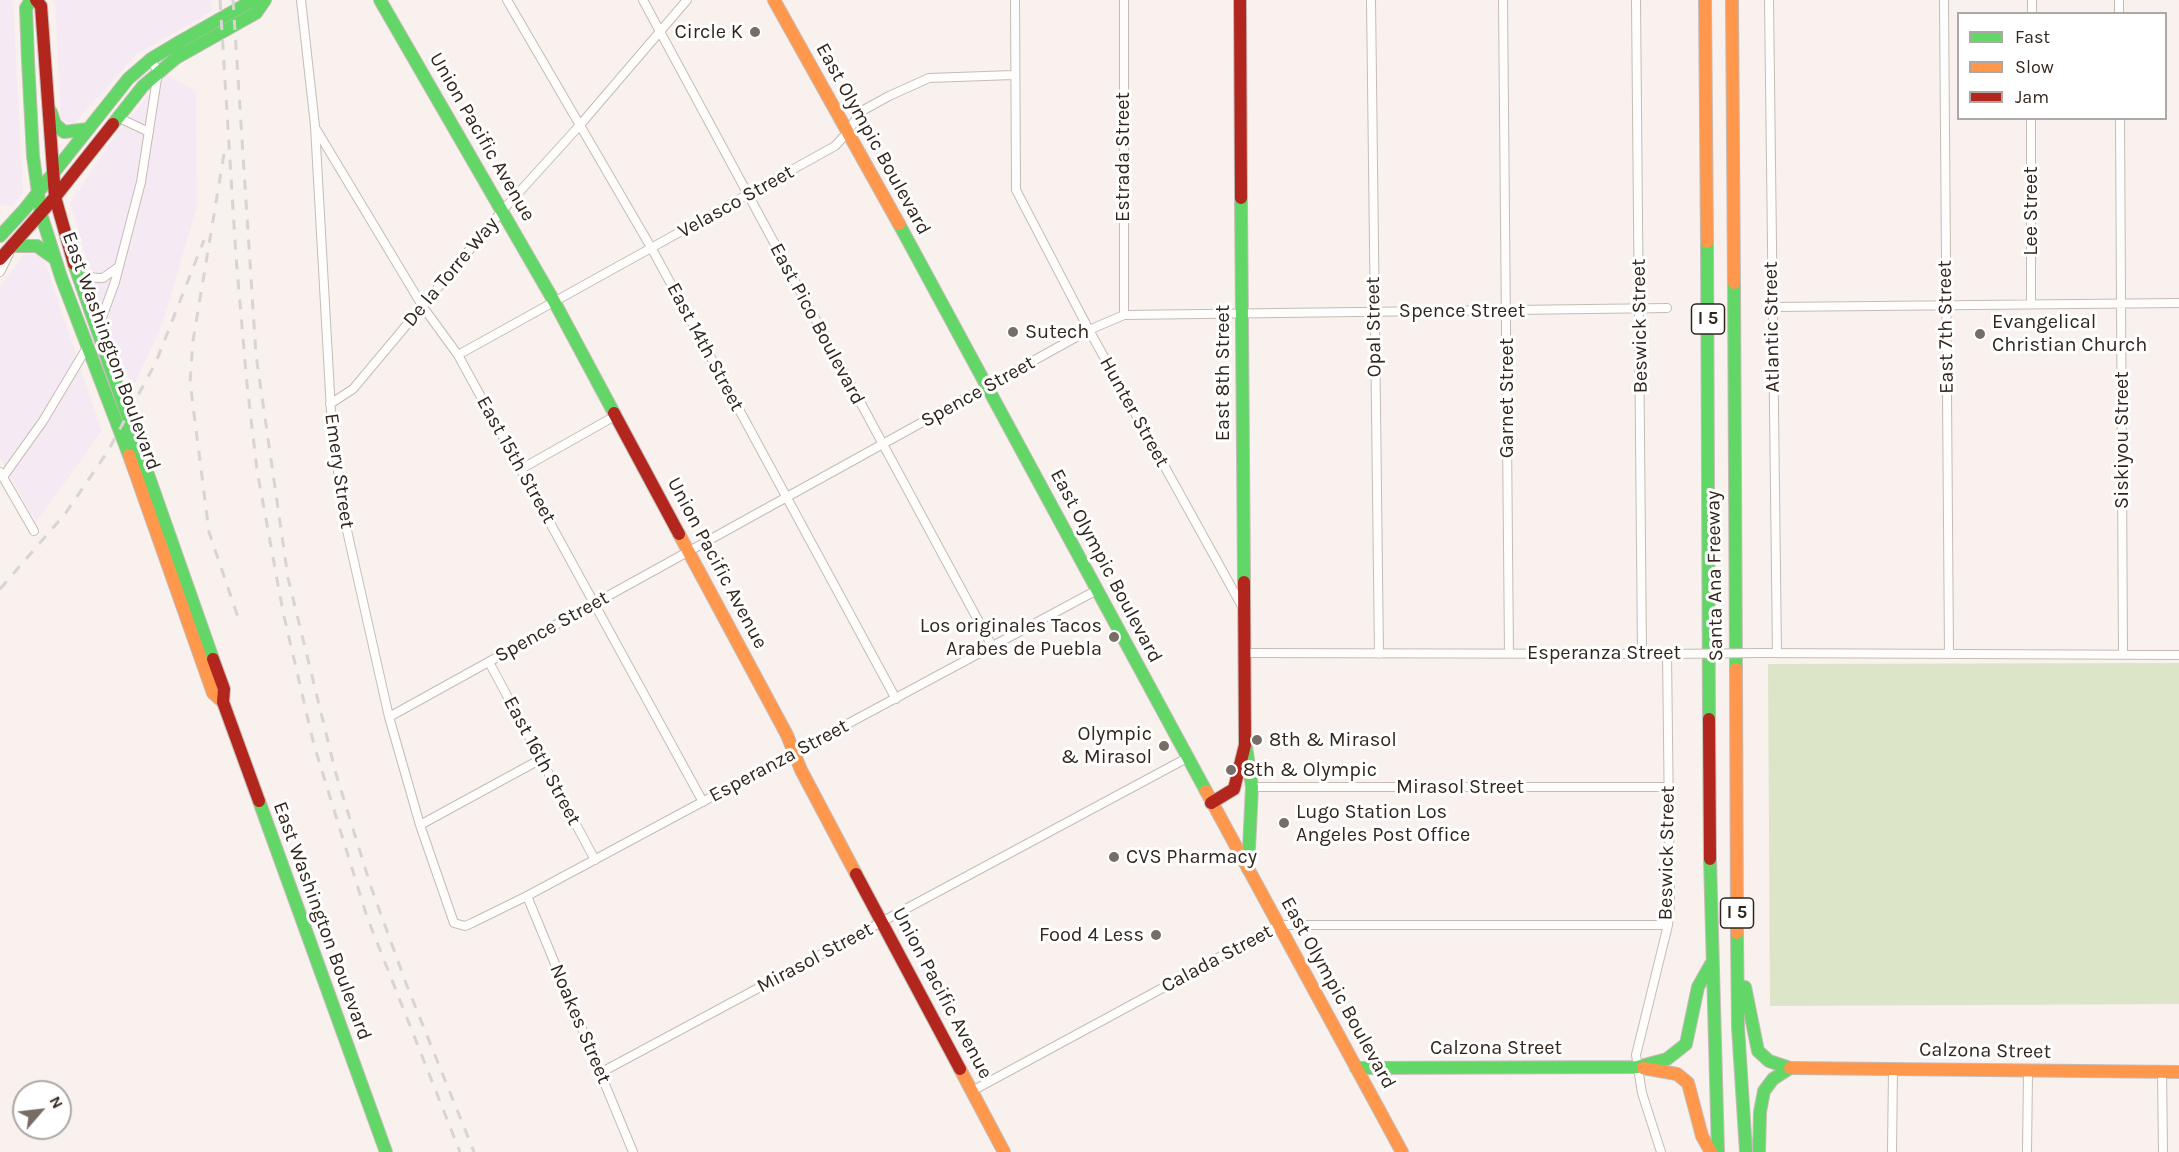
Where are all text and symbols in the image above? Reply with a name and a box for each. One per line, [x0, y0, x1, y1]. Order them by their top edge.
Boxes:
legend [1957, 12, 2167, 120]
place label: Circle K [674, 20, 743, 44]
marker: Circle K [748, 25, 762, 39]
text: Fast [2015, 26, 2050, 48]
street label: East Olympic Boulevard [810, 39, 936, 239]
street label: Union Pacific Avenue [424, 48, 540, 226]
text: Slow [2015, 56, 2054, 78]
text: Jam [2015, 86, 2049, 108]
street label: Estrada Street [1111, 92, 1135, 222]
street label: Velasco Street [674, 160, 798, 244]
street label: Lee Street [2019, 166, 2043, 256]
street label: De la Torre Way [398, 212, 504, 332]
street label: East Washington Boulevard [57, 229, 165, 473]
street label: East Pico Boulevard [764, 239, 870, 409]
street label: Beswick Street [1627, 258, 1653, 394]
street label: East 7th Street [1933, 260, 1959, 394]
street label: Atlantic Street [1759, 261, 1785, 393]
street label: Opal Street [1361, 276, 1387, 378]
street label: East 14th Street [661, 279, 749, 415]
street label: Spence Street [1399, 299, 1525, 323]
road number: I 5 [1692, 304, 1724, 334]
street label: East 8th Street [1211, 305, 1235, 441]
place label: Evangelical Christian Church [1992, 310, 2147, 357]
place label: Sutech [1025, 320, 1089, 344]
marker: Sutech [1006, 325, 1020, 339]
marker: Evangelical Christian Church [1973, 327, 1987, 341]
street label: Garnet Street [1495, 338, 1519, 458]
street label: Spence Street [917, 351, 1039, 433]
street label: Hunter Street [1094, 353, 1174, 471]
street label: Siskiyou Street [2110, 371, 2134, 509]
street label: East 15th Street [471, 392, 561, 528]
street label: Emery Street [319, 412, 359, 530]
street label: East Olympic Boulevard [1045, 465, 1167, 667]
street label: Union Pacific Avenue [662, 473, 772, 653]
street label: Santa Ana Freeway [1702, 490, 1728, 662]
street label: Spence Street [491, 586, 613, 668]
place label: Los originales Tacos Arabes de Puebla [920, 614, 1102, 661]
marker: Los originales Tacos Arabes de Puebla [1107, 630, 1121, 644]
street label: Esperanza Street [1527, 641, 1681, 665]
street label: East 16th Street [498, 693, 586, 829]
street label: Esperanza Street [705, 714, 853, 808]
place label: Olympic & Mirasol [1061, 722, 1152, 769]
place label: 8th & Mirasol [1269, 728, 1397, 752]
marker: 8th & Mirasol [1250, 733, 1264, 747]
marker: Olympic & Mirasol [1157, 739, 1171, 753]
place label: 8th & Olympic [1243, 758, 1377, 782]
marker: 8th & Olympic [1224, 763, 1238, 777]
street label: Mirasol Street [1396, 775, 1524, 799]
street label: Beswick Street [1654, 785, 1680, 921]
street label: East Washington Boulevard [268, 799, 376, 1043]
place label: Lugo Station Los Angeles Post Office [1296, 800, 1470, 847]
marker: Lugo Station Los Angeles Post Office [1277, 816, 1291, 830]
place label: CVS Pharmacy [1126, 845, 1257, 869]
marker: CVS Pharmacy [1107, 850, 1121, 864]
street label: East Olympic Boulevard [1275, 893, 1401, 1093]
road number: I 5 [1720, 898, 1754, 928]
street label: Union Pacific Avenue [887, 903, 997, 1083]
street label: Mirasol Street [753, 917, 877, 999]
street label: Calada Street [1157, 920, 1277, 998]
place label: Food 4 Less [1039, 923, 1144, 947]
marker: Food 4 Less [1149, 928, 1163, 942]
street label: Noakes Street [544, 961, 616, 1087]
street label: Calzona Street [1430, 1036, 1562, 1060]
street label: Calzona Street [1919, 1038, 2051, 1064]
north arrow [12, 1080, 72, 1140]
text: N [45, 1093, 68, 1112]

